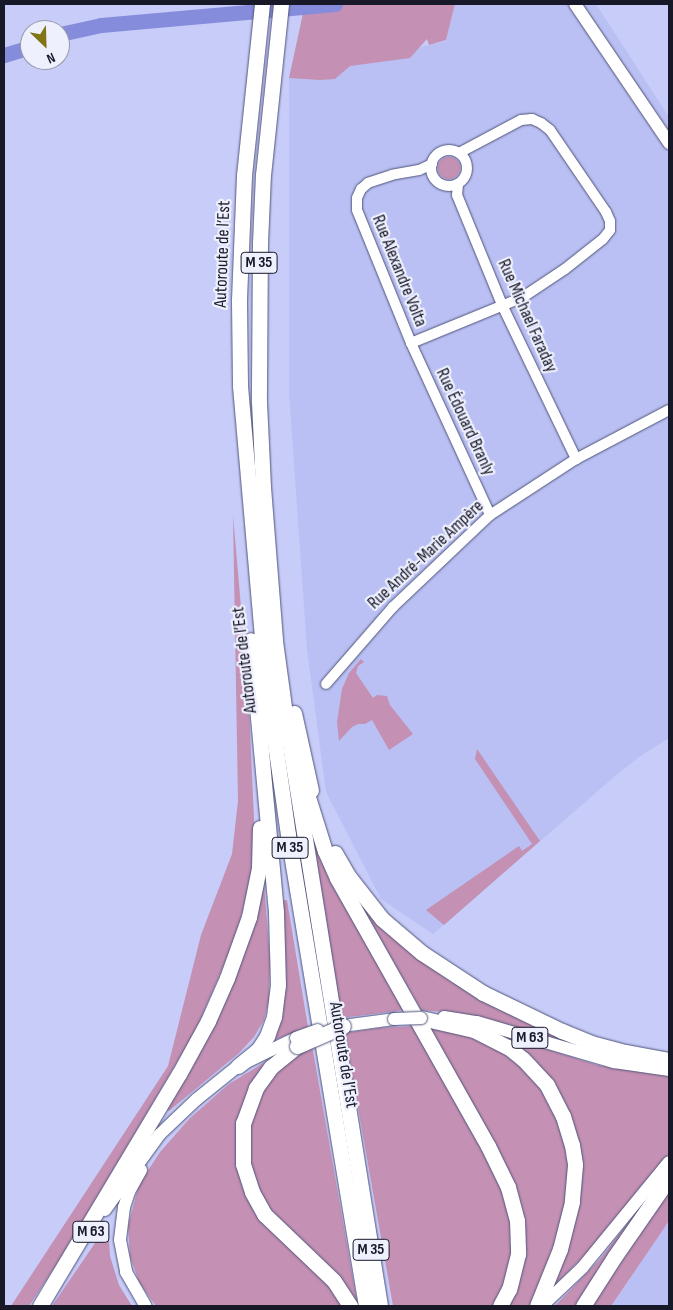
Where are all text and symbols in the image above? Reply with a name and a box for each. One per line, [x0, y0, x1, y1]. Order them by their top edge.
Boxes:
north arrow [20, 20, 70, 70]
text: N [44, 49, 58, 68]
street label: Autoroute de l’Est [210, 200, 236, 308]
street label: Rue Alexandre Volta [367, 212, 431, 330]
road number: M 35 [240, 250, 278, 276]
street label: Rue Michael Faraday [492, 256, 562, 376]
street label: Rue Édouard Branly [431, 365, 499, 479]
street label: Rue André-Marie Ampère [364, 496, 488, 614]
street label: Autoroute de l’Est [228, 606, 262, 714]
road number: M 35 [271, 834, 309, 861]
street label: Autoroute de l’Est [324, 1000, 362, 1110]
road number: M 63 [511, 1024, 549, 1052]
road number: M 63 [72, 1218, 110, 1246]
road number: M 35 [352, 1236, 390, 1264]

